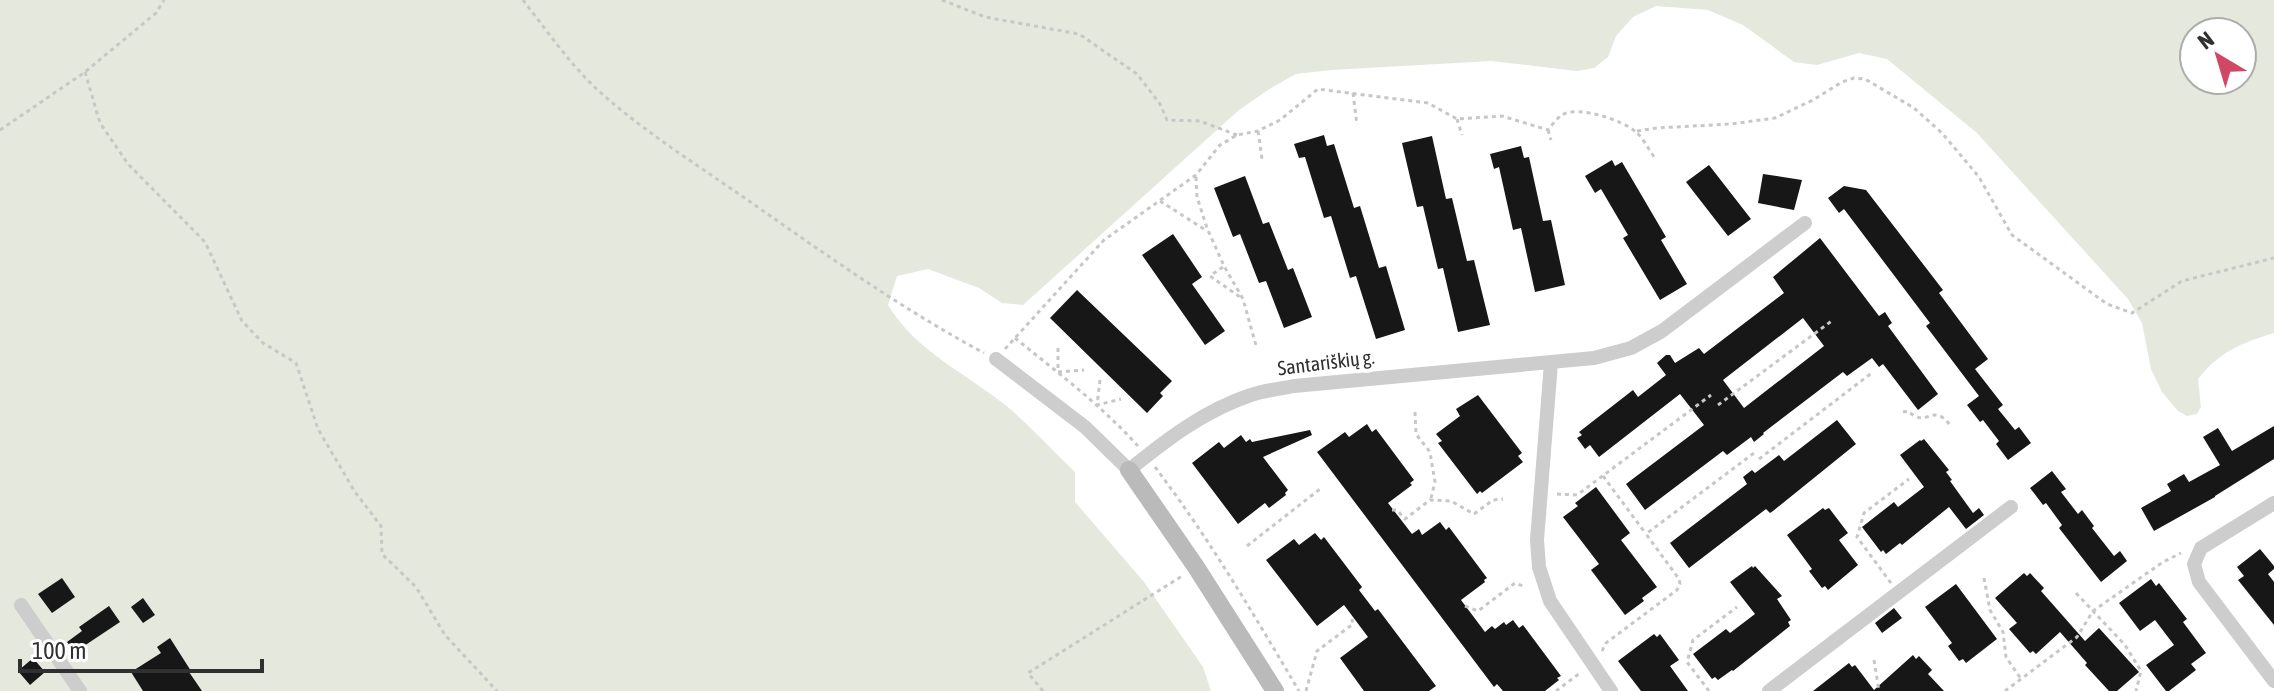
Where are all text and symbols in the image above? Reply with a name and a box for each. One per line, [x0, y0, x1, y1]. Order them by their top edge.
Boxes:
north arrow [2178, 16, 2258, 96]
text: N [2193, 26, 2219, 54]
street label: Santariškių g. [1276, 345, 1376, 379]
scale bar [20, 623, 262, 673]
text: 100 m [32, 637, 86, 664]

